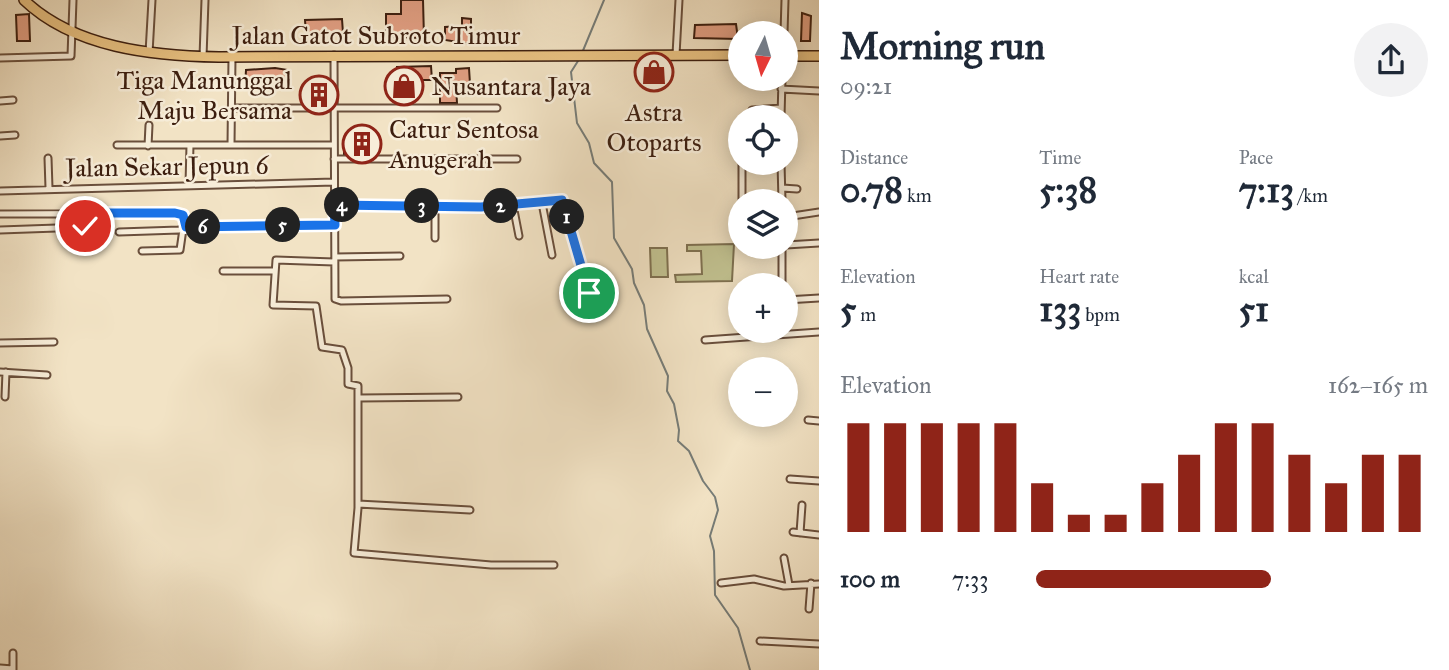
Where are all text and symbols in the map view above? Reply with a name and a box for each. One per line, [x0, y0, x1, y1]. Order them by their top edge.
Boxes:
street label: Jalan Gatot Subroto Timur [229, 19, 520, 51]
north arrow [728, 21, 798, 91]
map controls [728, 21, 798, 427]
text: Morning run [840, 23, 1045, 69]
button: share [1354, 23, 1428, 97]
shop icon: Astra Otoparts [633, 51, 675, 93]
place label: Tiga Manunggal Maju Bersama [116, 64, 292, 126]
shop icon: Nusantara Jaya [383, 65, 425, 107]
place label: Nusantara Jaya [431, 70, 591, 102]
text: 09:21 [840, 72, 892, 100]
building icon: Tiga Manunggal Maju Bersama [298, 74, 340, 116]
place label: Astra Otoparts [607, 96, 701, 158]
button: locate [728, 105, 798, 175]
place label: Catur Sentosa Anugerah [388, 113, 539, 175]
building icon: Catur Sentosa Anugerah [341, 123, 383, 165]
text: Distance [840, 146, 908, 169]
text: Time [1039, 146, 1081, 169]
text: Pace [1239, 146, 1273, 169]
street label: Jalan Sekar Jepun 6 [62, 148, 270, 184]
text: 0.78 [840, 169, 903, 212]
text: 5:38 [1039, 169, 1097, 212]
text: 7:13 [1239, 169, 1294, 212]
text: km [903, 184, 932, 207]
text: /km [1294, 184, 1328, 207]
pin: 4 [324, 188, 360, 222]
pin: 3 [404, 188, 440, 224]
pin: 2 [484, 188, 518, 224]
button: layers [728, 189, 798, 259]
text: 4 [336, 193, 347, 216]
text: 3 [418, 194, 425, 217]
text: 2 [496, 194, 505, 217]
pin [55, 196, 115, 256]
pin: 1 [550, 200, 584, 234]
text: 1 [563, 205, 570, 228]
icon: check [66, 207, 104, 245]
pin: 5 [266, 208, 300, 243]
pin: 6 [186, 210, 220, 244]
text: 5 [278, 213, 287, 236]
text: 6 [198, 215, 207, 238]
pin [559, 263, 619, 323]
text: Elevation [840, 265, 915, 288]
text: Heart rate [1039, 265, 1119, 288]
text: kcal [1239, 265, 1269, 288]
button: + [728, 273, 798, 343]
icon: arrive [570, 274, 608, 312]
text: 5 [840, 288, 856, 331]
text: 133 [1039, 288, 1081, 331]
text: 51 [1239, 288, 1269, 331]
text: m [856, 303, 876, 326]
text: bpm [1081, 303, 1120, 326]
button: − [728, 357, 798, 427]
text: Elevation [840, 371, 931, 399]
text: 162–165 m [1328, 371, 1428, 399]
text: 100 m [840, 565, 900, 593]
text: 7:33 [952, 565, 988, 593]

